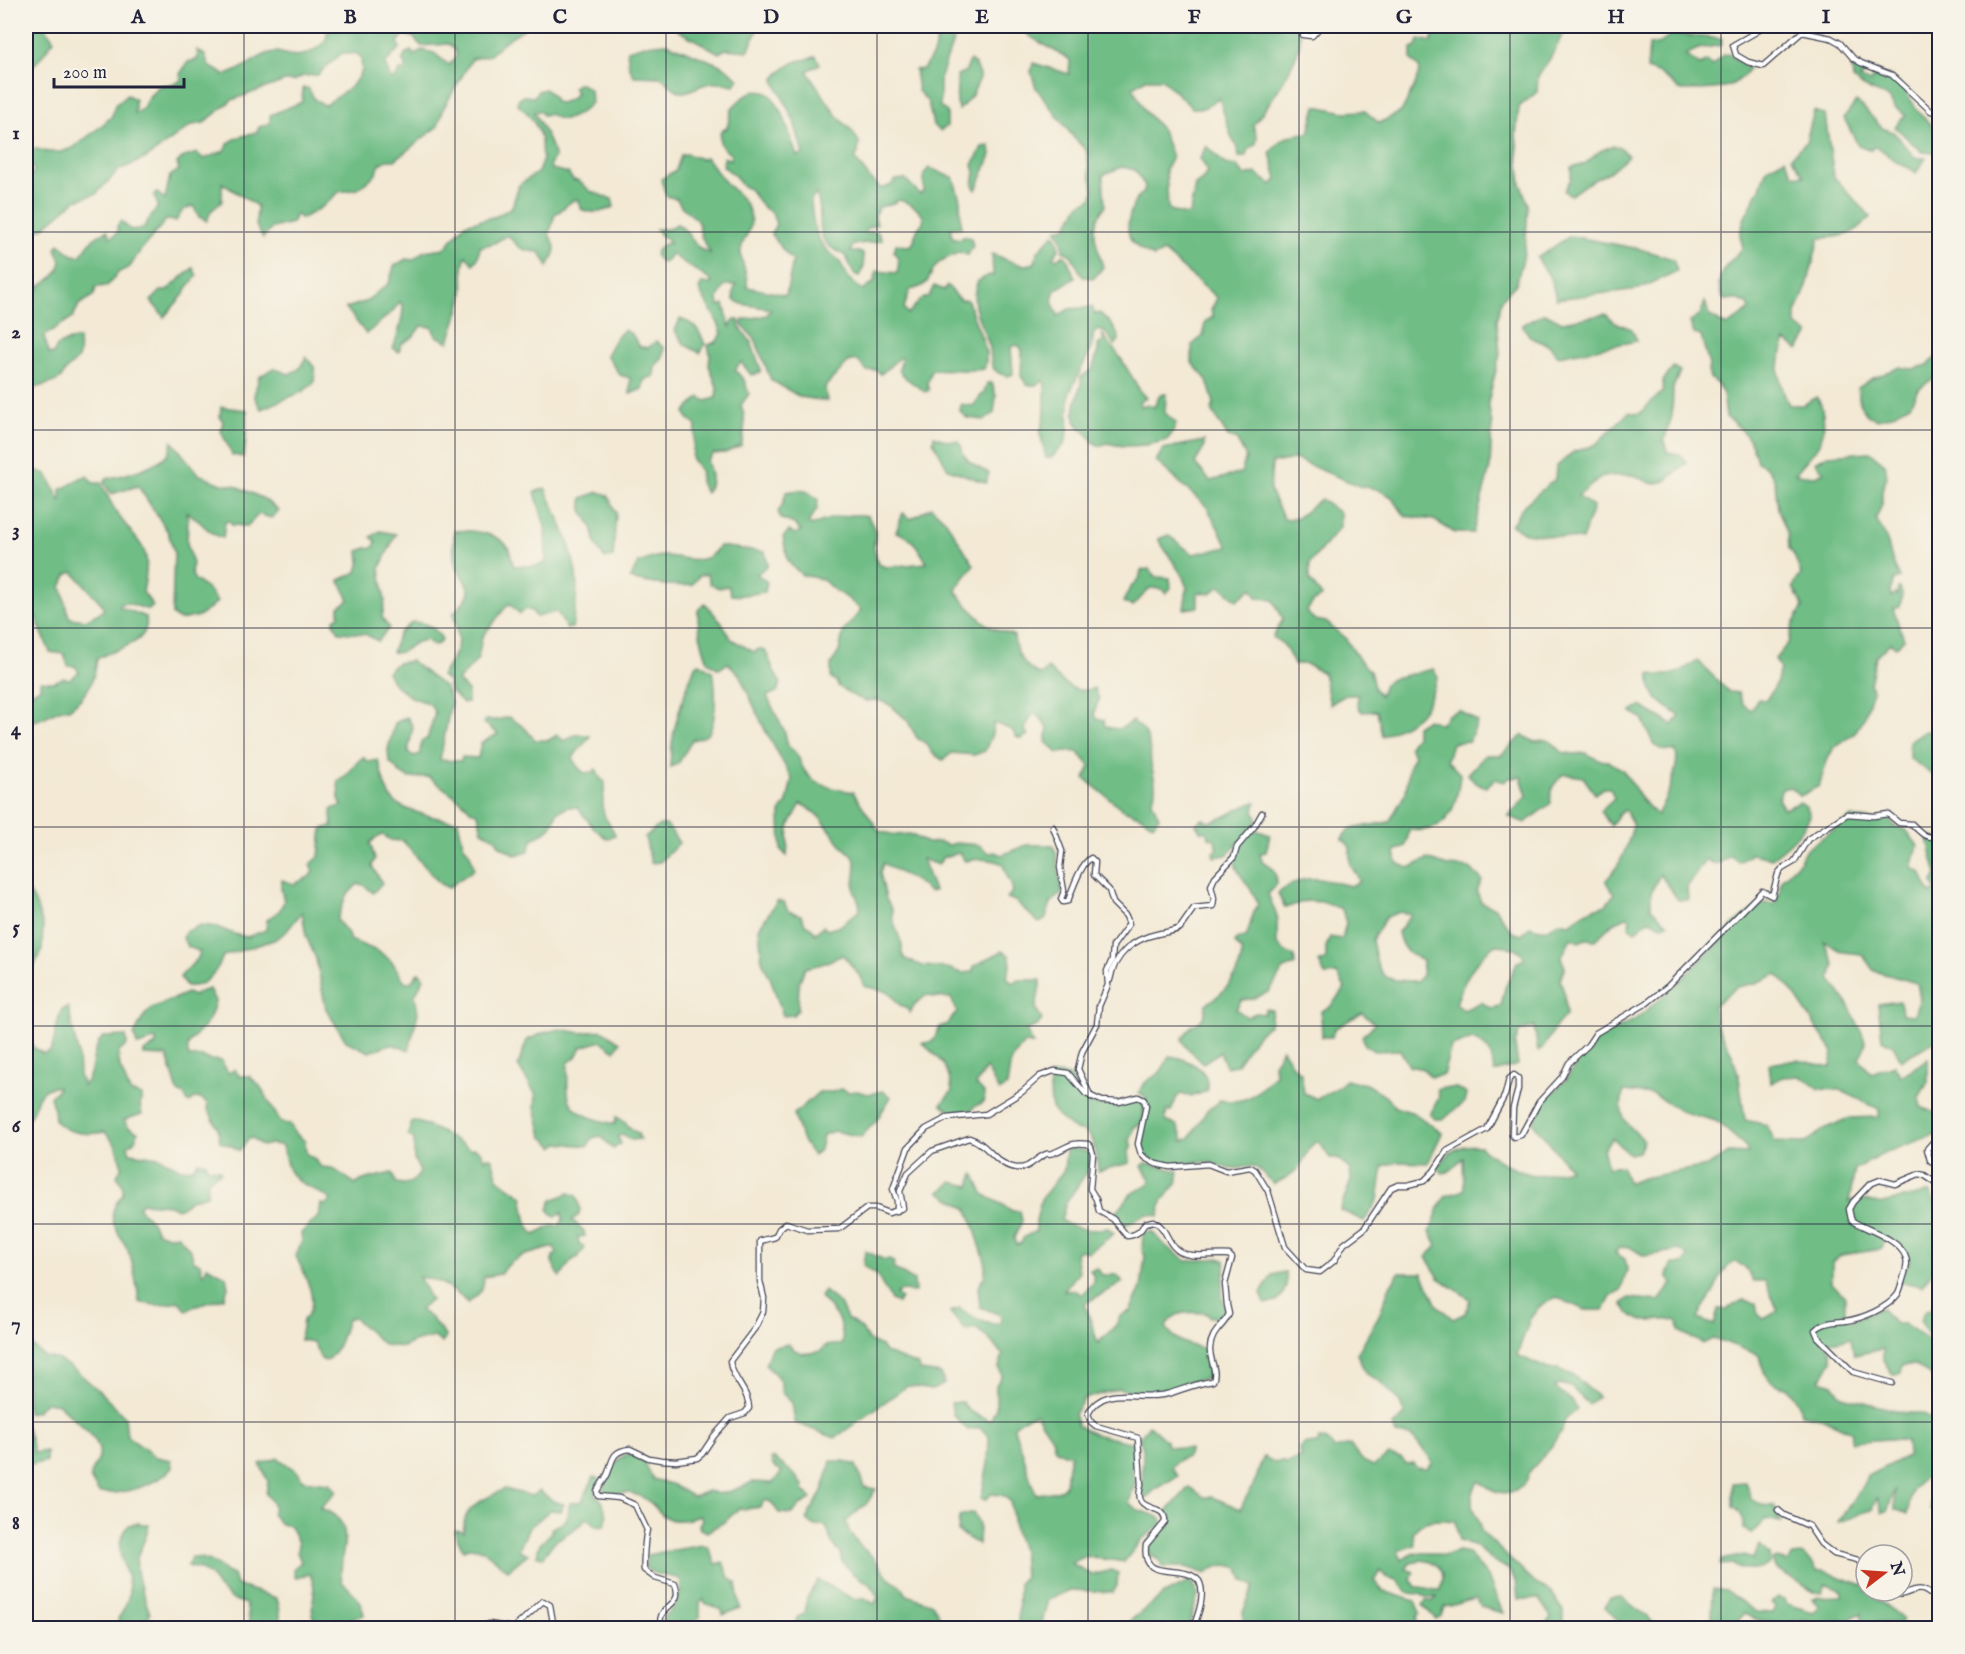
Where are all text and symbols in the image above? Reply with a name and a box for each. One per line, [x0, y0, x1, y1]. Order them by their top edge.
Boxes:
text: A [130, 5, 146, 30]
text: B [343, 5, 357, 30]
text: C [553, 5, 567, 30]
text: D [763, 5, 779, 30]
text: E [975, 5, 989, 30]
text: F [1188, 5, 1201, 30]
text: G [1396, 5, 1413, 30]
text: H [1607, 5, 1625, 30]
text: I [1822, 5, 1831, 30]
scale bar [54, 51, 184, 89]
text: 200 m [63, 62, 107, 85]
text: 1 [12, 121, 20, 146]
text: 2 [11, 320, 21, 345]
text: 3 [12, 518, 20, 543]
text: 4 [11, 717, 22, 742]
text: 5 [12, 915, 20, 940]
text: 6 [12, 1114, 22, 1139]
text: 7 [11, 1312, 21, 1337]
text: 8 [12, 1511, 20, 1536]
north arrow [1854, 1543, 1914, 1603]
text: N [1885, 1559, 1908, 1579]

